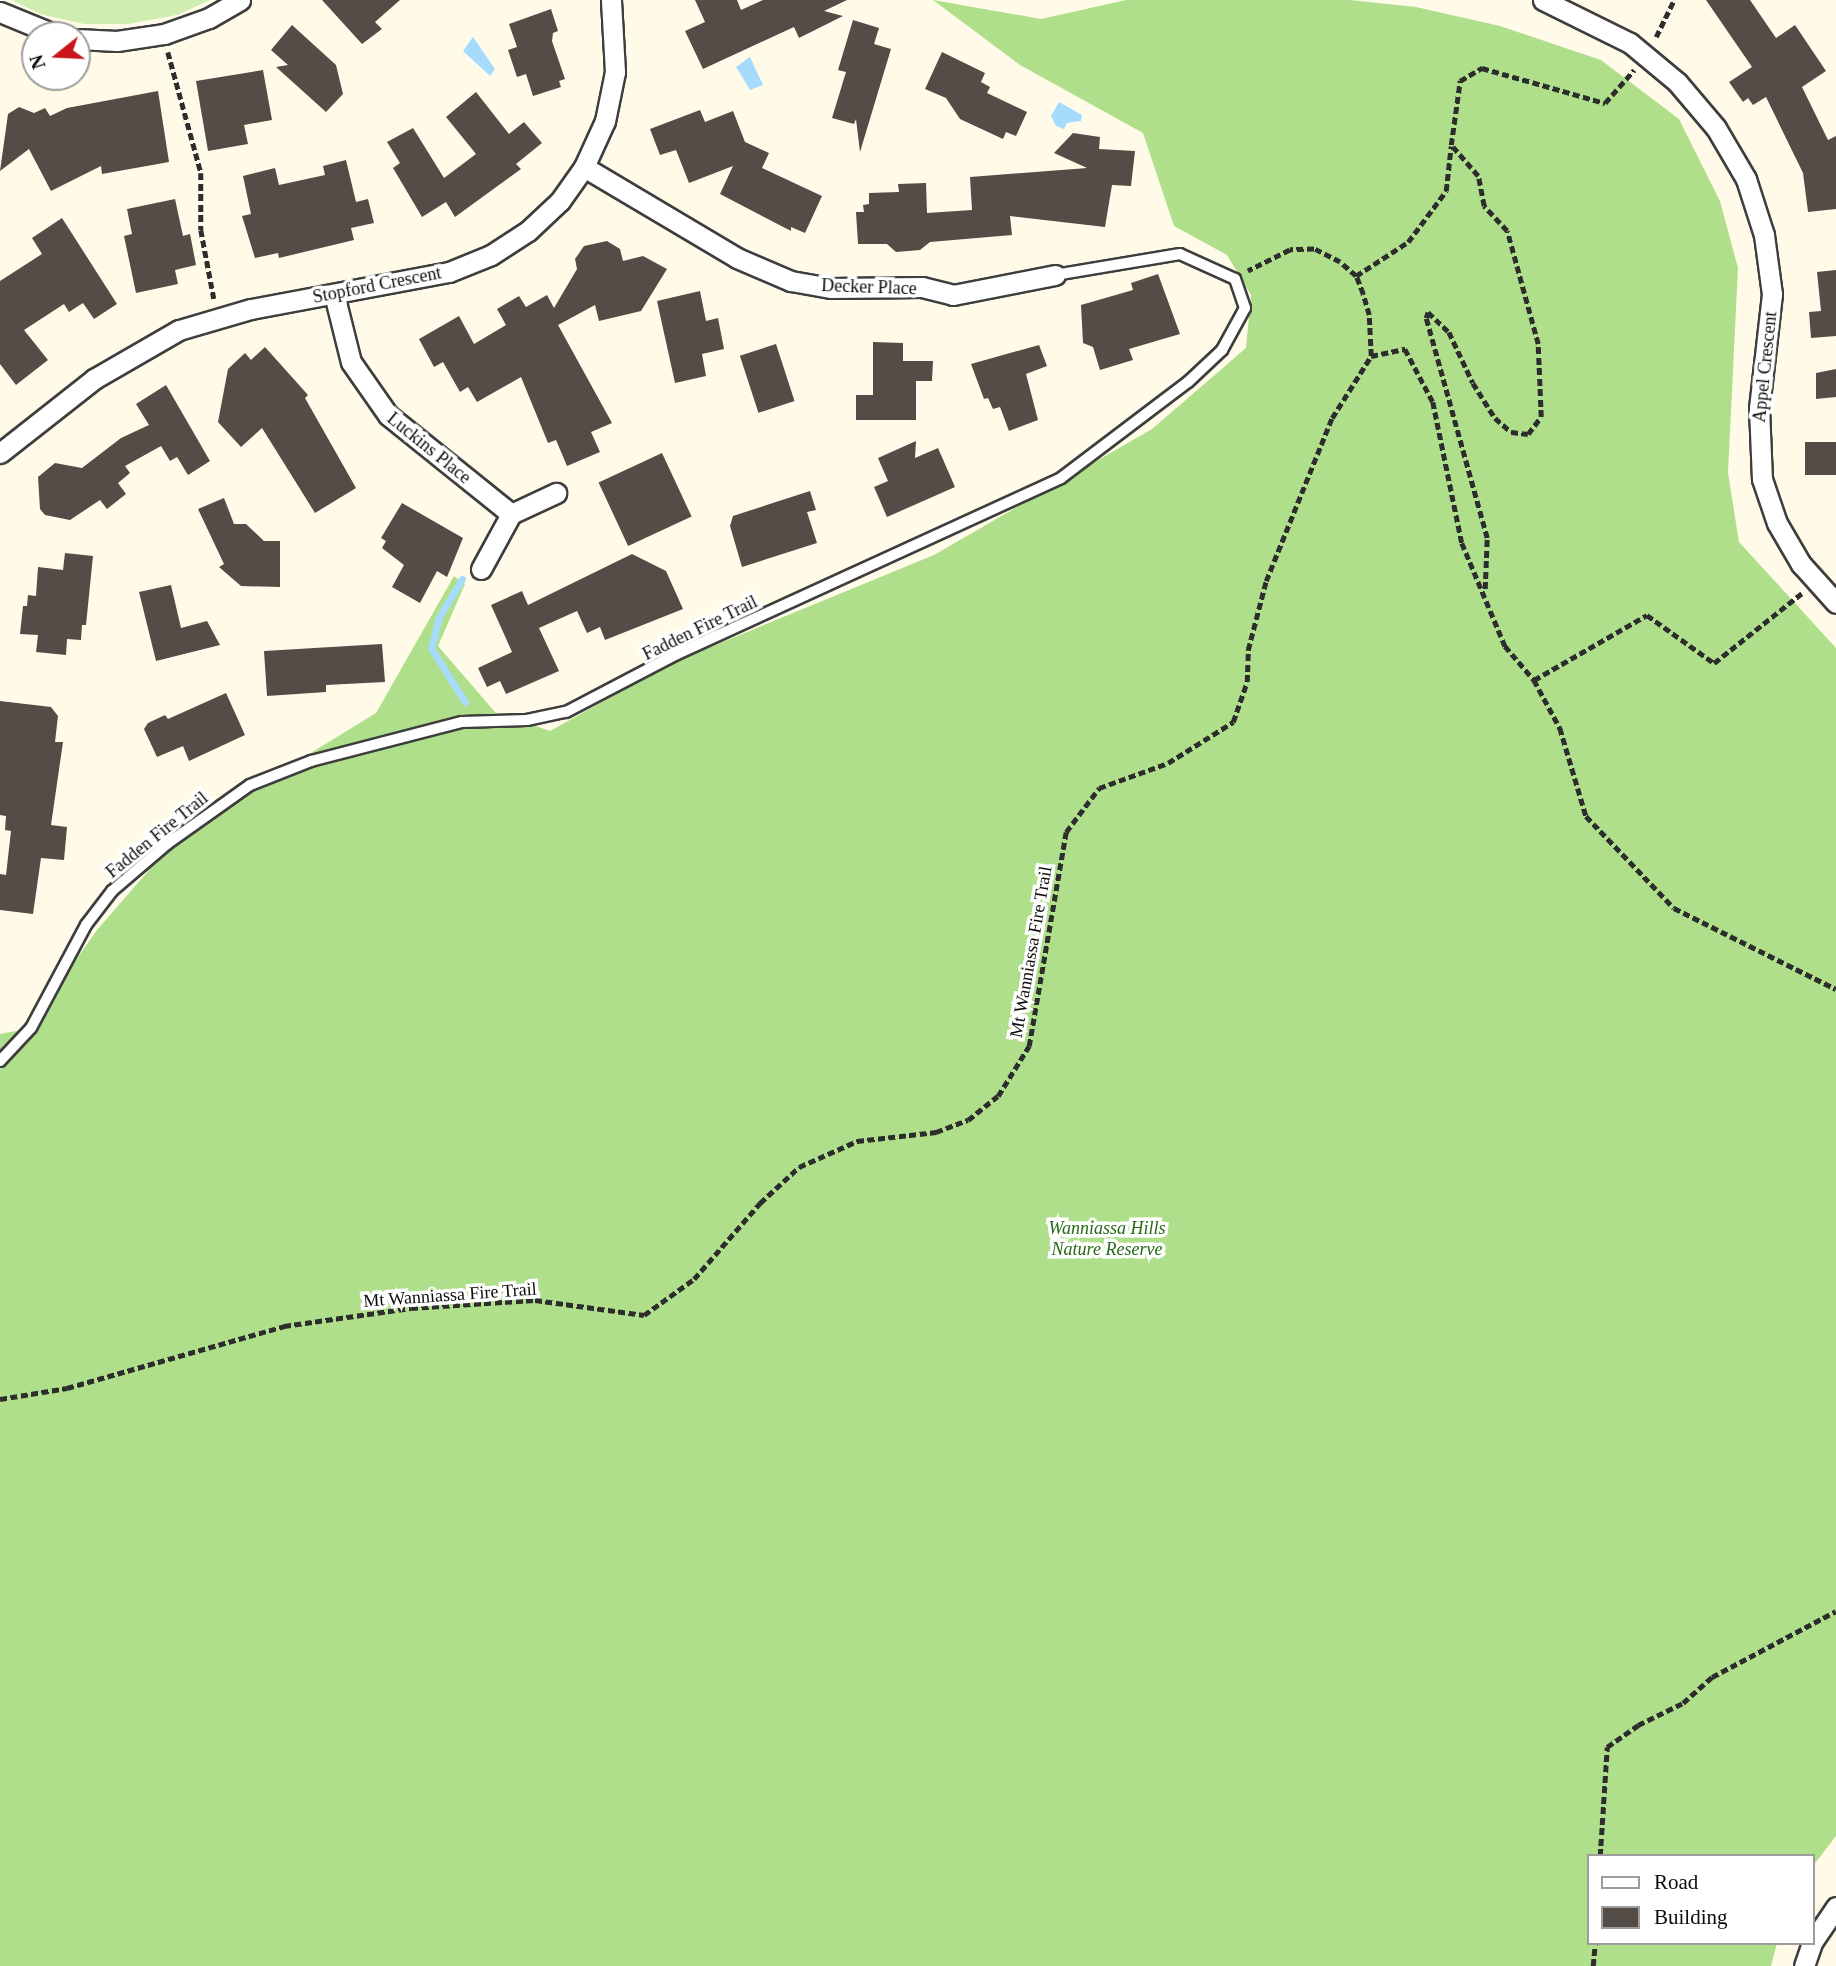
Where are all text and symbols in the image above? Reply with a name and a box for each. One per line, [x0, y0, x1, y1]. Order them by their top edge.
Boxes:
north arrow [21, 21, 91, 91]
text: N [25, 52, 50, 72]
street label: Stopford Crescent [311, 262, 443, 308]
street label: Decker Place [821, 275, 917, 299]
street label: Appel Crescent [1748, 310, 1782, 424]
street label: Luckins Place [383, 408, 475, 488]
street label: Fadden Fire Trail [639, 591, 761, 665]
street label: Fadden Fire Trail [102, 787, 212, 883]
street label: Mt Wanniassa Fire Trail [1005, 864, 1057, 1040]
park label: Wanniassa Hills Nature Reserve [1049, 1218, 1165, 1260]
street label: Mt Wanniassa Fire Trail [362, 1278, 538, 1312]
legend [1588, 1854, 1815, 1945]
text: Road [1654, 1870, 1698, 1894]
text: Building [1654, 1905, 1728, 1929]

